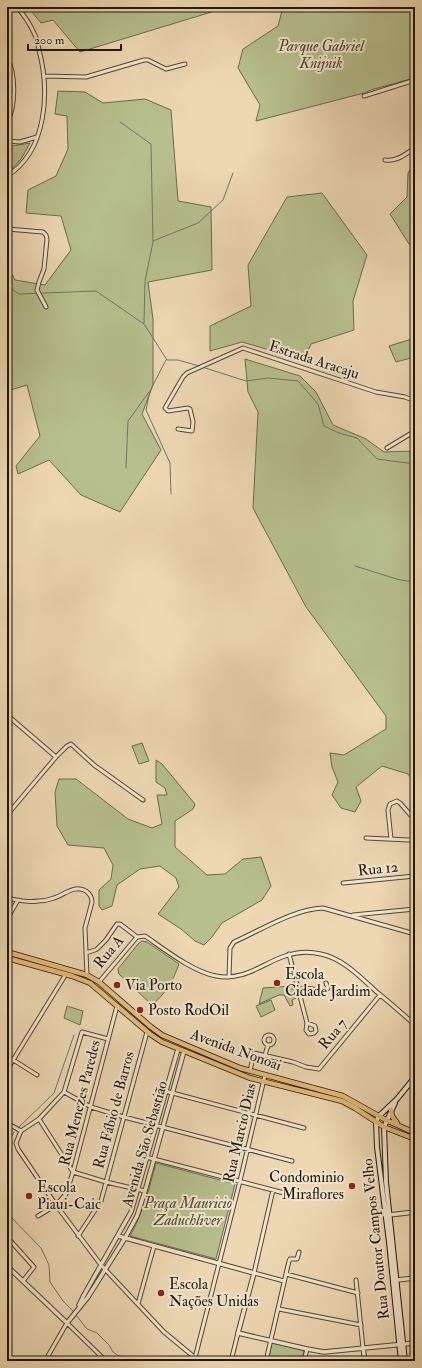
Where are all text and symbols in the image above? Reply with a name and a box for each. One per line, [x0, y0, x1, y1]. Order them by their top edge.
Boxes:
scale bar [28, 26, 121, 52]
text: 200 m [34, 33, 65, 48]
park label: Parque Gabriel Knijnik [277, 37, 365, 73]
street label: Estrada Aracaju [266, 336, 362, 384]
street label: Rua 12 [357, 857, 400, 881]
street label: Rua A [90, 931, 129, 972]
place label: Escola Cidade Jardim [285, 965, 371, 1002]
place label: Via Porto [125, 976, 182, 995]
marker: Escola Cidade Jardim [272, 978, 282, 988]
marker: Via Porto [112, 980, 122, 990]
place label: Posto RodOil [148, 1001, 229, 1020]
marker: Posto RodOil [135, 1005, 145, 1015]
street label: Rua 7 [315, 1015, 351, 1053]
street label: Avenida Nonoai [187, 1024, 284, 1075]
street label: Rua Menezes Paredes [55, 1038, 105, 1168]
street label: Rua Fábio de Barros [89, 1049, 139, 1171]
street label: Avenida São Sebastião [118, 1079, 172, 1210]
street label: Rua Marcio Dias [219, 1081, 261, 1185]
street label: Rua Doutor Campos Velho [358, 1157, 395, 1321]
place label: Condominio Miraflores [269, 1168, 344, 1204]
place label: Escola Piaui-Caic [37, 1178, 101, 1214]
marker: Condominio Miraflores [347, 1181, 357, 1191]
marker: Escola Piaui-Caic [24, 1191, 34, 1201]
park label: Praça Mauricio Zaduchliver [143, 1194, 232, 1230]
place label: Escola Nações Unidas [169, 1275, 259, 1311]
marker: Escola Nações Unidas [156, 1288, 166, 1298]

